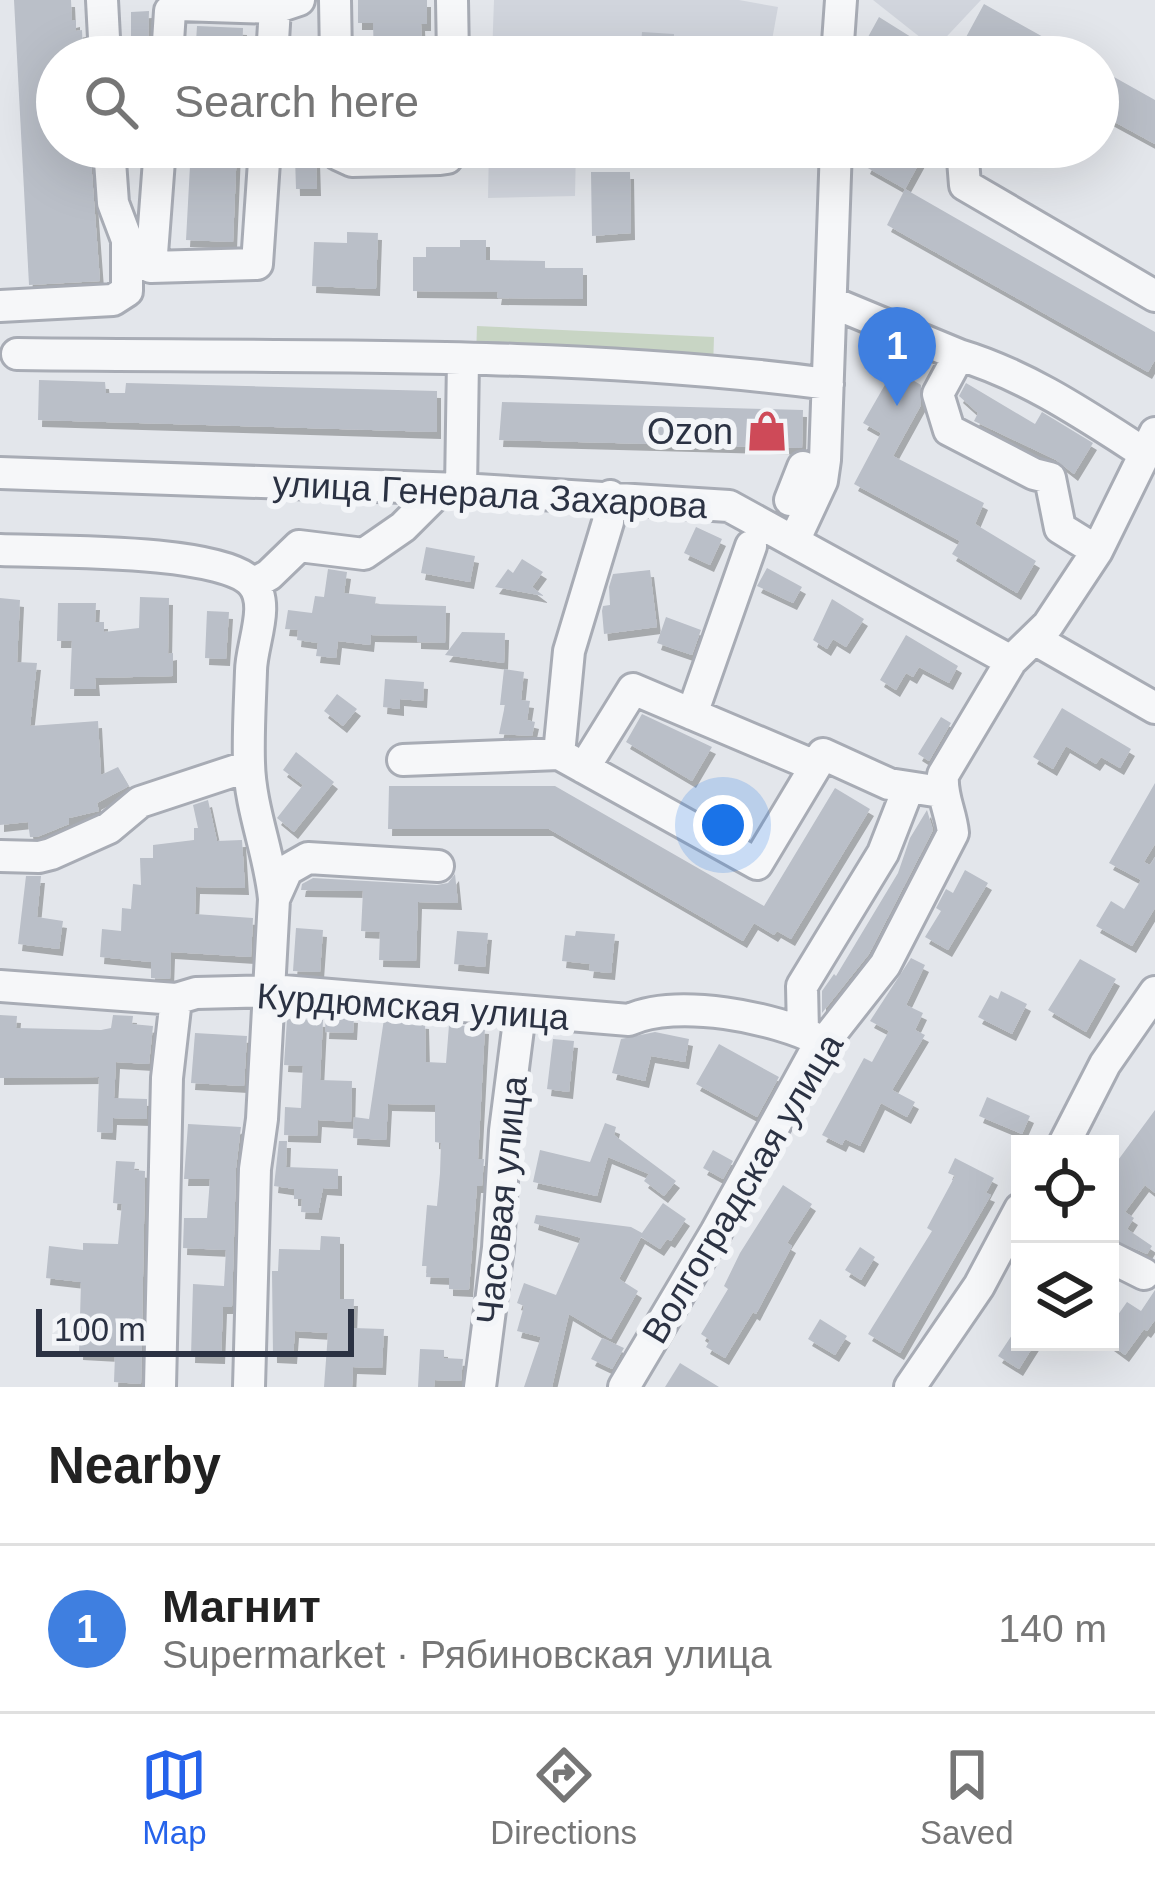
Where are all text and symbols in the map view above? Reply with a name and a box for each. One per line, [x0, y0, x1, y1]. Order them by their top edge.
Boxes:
search box [36, 36, 1119, 168]
icon: search [78, 69, 144, 135]
text: Search here [174, 76, 419, 127]
pin: 1 [858, 307, 936, 406]
shop icon: Ozon [744, 408, 790, 454]
place label: Ozon [647, 411, 733, 452]
street label: улица Генерала Захарова [272, 463, 709, 526]
your location [693, 795, 753, 855]
street label: Курдюмская улица [255, 975, 572, 1038]
street label: Волгоградская улица [634, 1025, 852, 1350]
street label: Часовая улица [468, 1073, 535, 1326]
map controls [1011, 1135, 1119, 1351]
button: locate [1011, 1135, 1119, 1243]
button: layers [1011, 1243, 1119, 1351]
scale bar [36, 1303, 354, 1356]
text: 100 m [54, 1311, 146, 1348]
text: Nearby [48, 1437, 221, 1494]
text: Магнит [162, 1581, 321, 1632]
text: 1 [76, 1607, 98, 1650]
text: 140 m [999, 1607, 1107, 1650]
text: Supermarket · Рябиновская улица [162, 1633, 772, 1676]
tab: Map [141, 1742, 207, 1852]
tab: Directions [490, 1742, 637, 1852]
tab: Saved [920, 1742, 1014, 1852]

